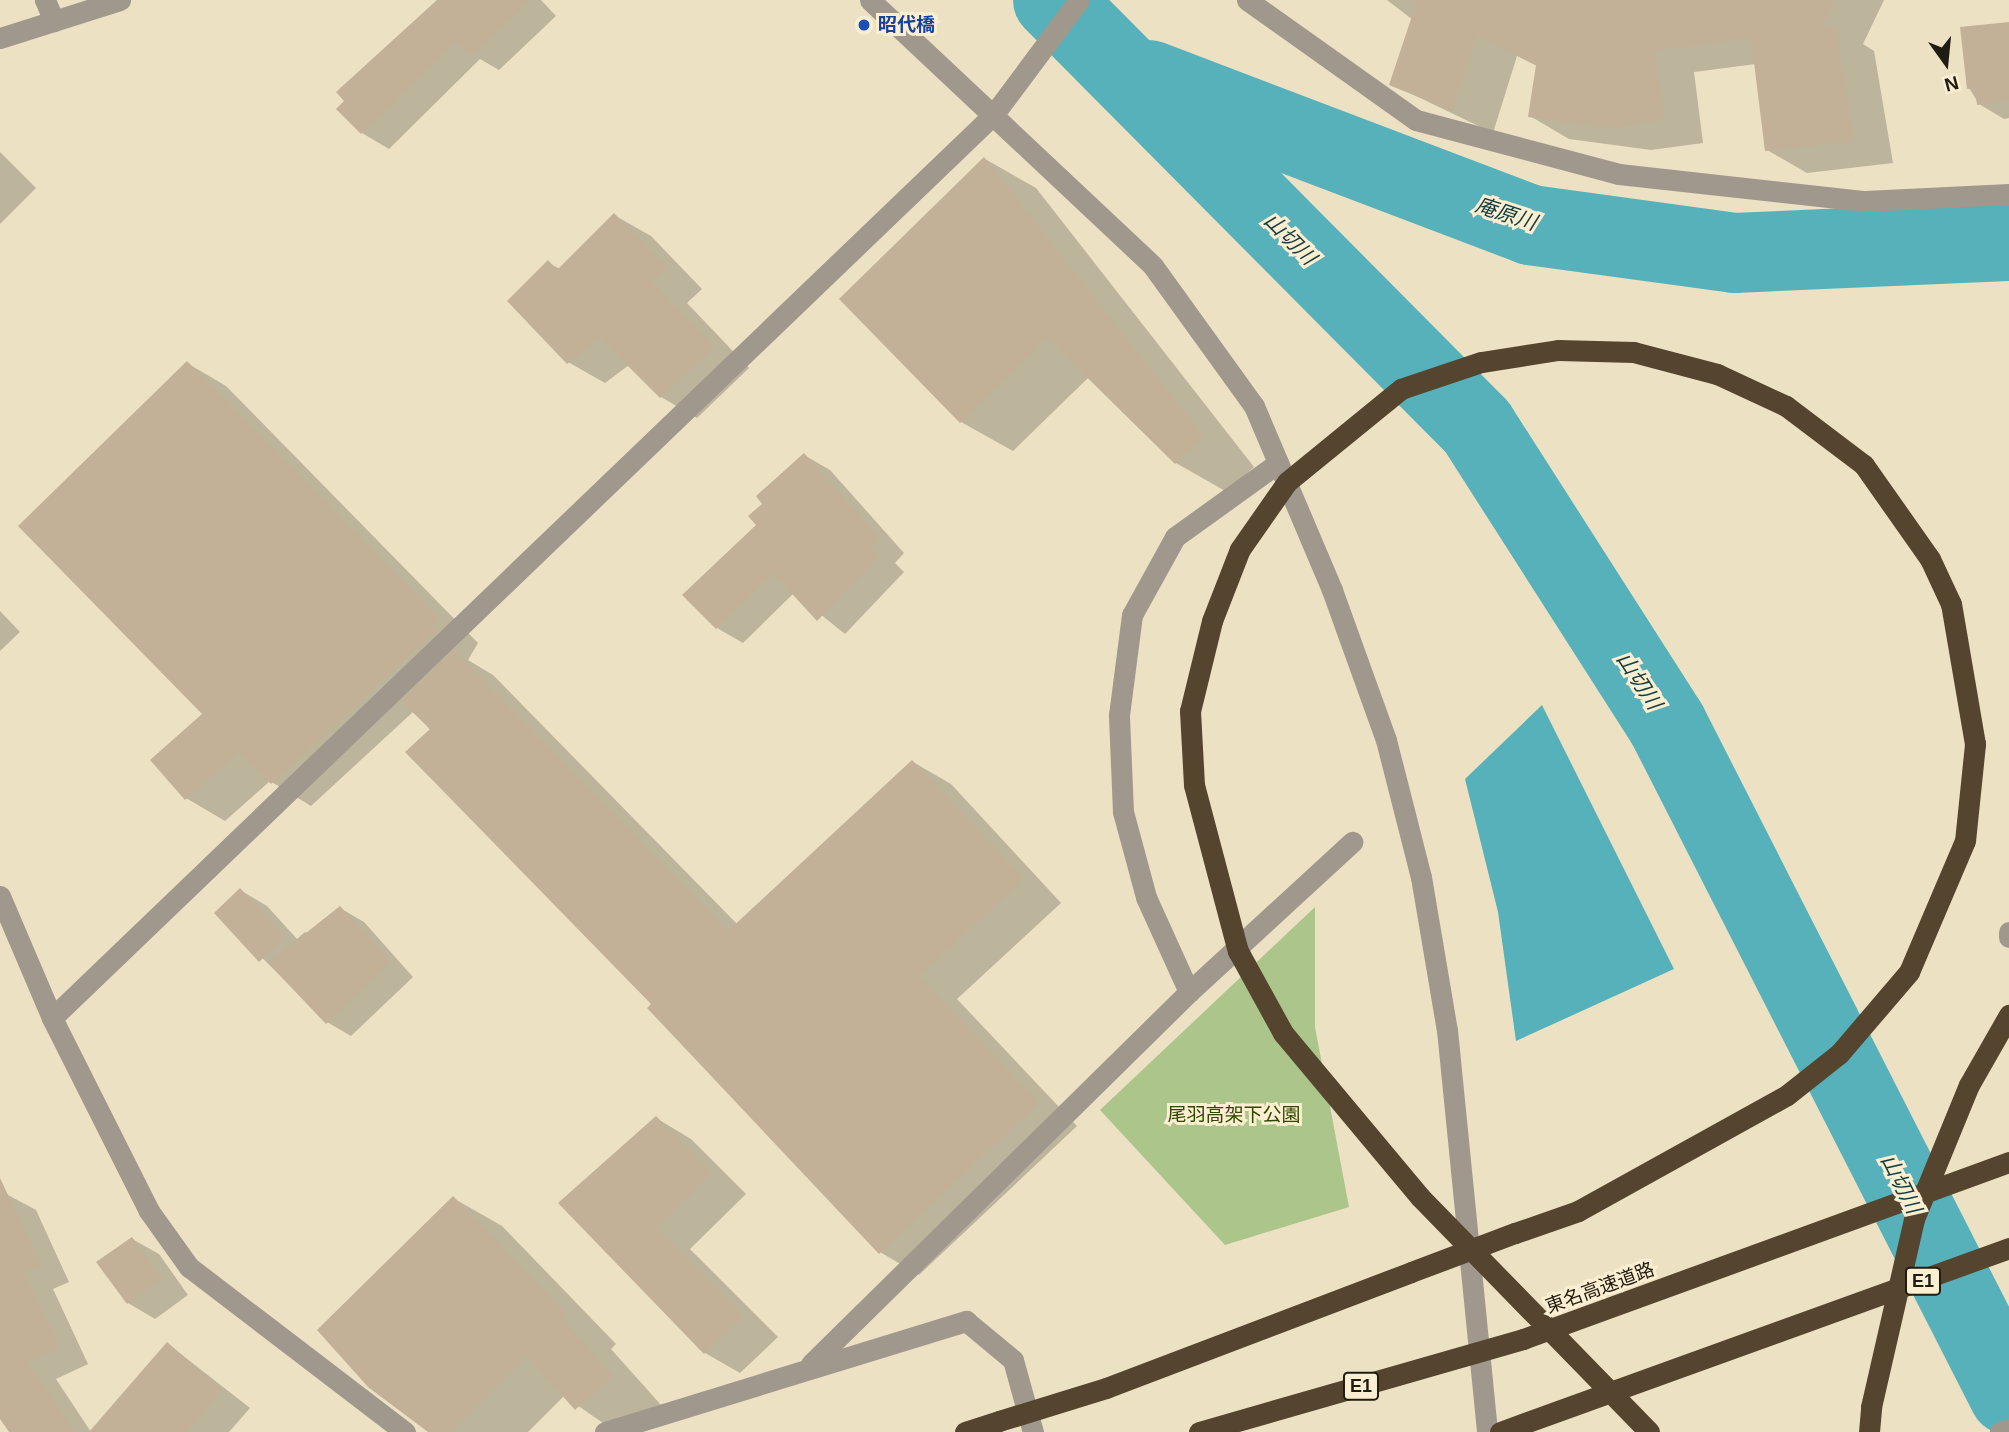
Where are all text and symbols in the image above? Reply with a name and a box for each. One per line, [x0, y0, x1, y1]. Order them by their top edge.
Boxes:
place label: 昭代橋 [878, 14, 935, 36]
marker: 昭代橋 [856, 17, 872, 33]
north arrow [1911, 28, 1981, 98]
text: N [1942, 72, 1961, 96]
water label: 庵原川 [1472, 192, 1540, 236]
water label: 山切川 [1259, 208, 1321, 270]
water label: 山切川 [1611, 648, 1667, 714]
park label: 尾羽高架下公園 [1168, 1104, 1300, 1126]
water label: 山切川 [1875, 1150, 1927, 1218]
street label: 東名高速道路 [1543, 1258, 1657, 1318]
road number: E1 [1904, 1266, 1942, 1296]
road number: E1 [1342, 1372, 1380, 1400]

